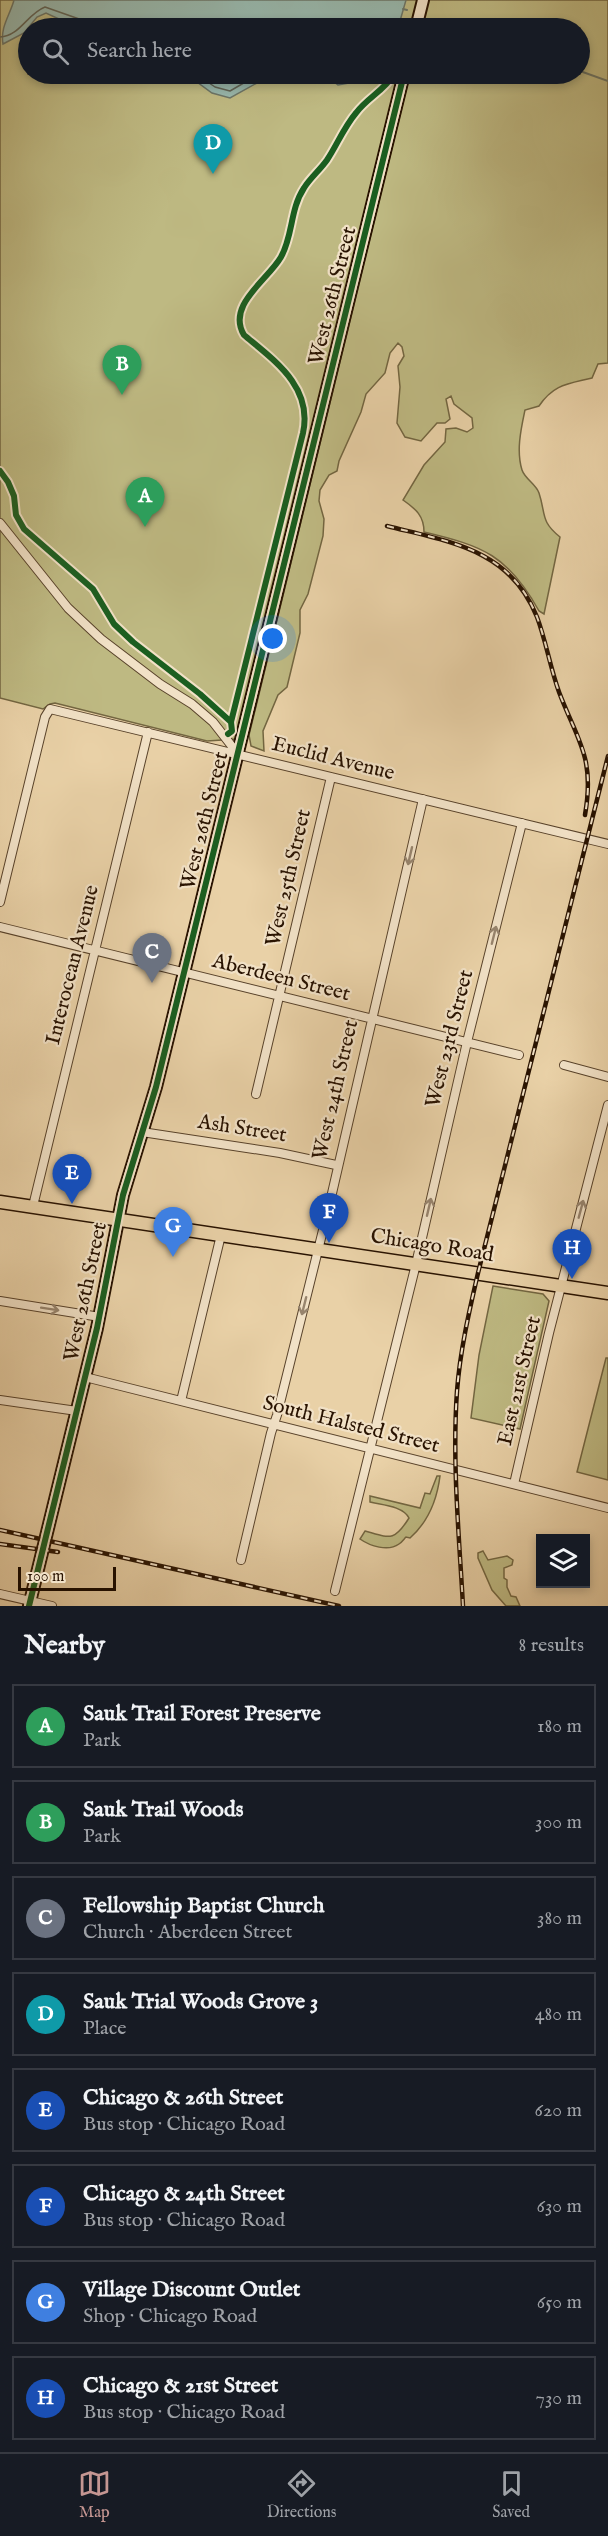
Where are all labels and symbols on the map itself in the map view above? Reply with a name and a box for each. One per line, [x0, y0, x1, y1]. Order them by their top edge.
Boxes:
pin: D [194, 124, 232, 174]
street label: West 26th Street [303, 224, 363, 368]
pin: B [102, 346, 142, 395]
pin: A [126, 478, 164, 527]
your location [258, 624, 287, 653]
street label: Euclid Avenue [269, 731, 398, 787]
street label: West 26th Street [175, 749, 235, 893]
street label: West 25th Street [260, 807, 318, 949]
one-way arrow [404, 846, 415, 865]
street label: Interocean Avenue [40, 882, 106, 1048]
one-way arrow [488, 926, 500, 945]
pin: C [132, 934, 172, 983]
street label: Aberdeen Street [208, 948, 353, 1008]
street label: West 23rd Street [420, 967, 480, 1111]
street label: West 24th Street [307, 1017, 365, 1163]
street label: Ash Street [195, 1109, 288, 1149]
pin: E [52, 1154, 92, 1204]
pin: F [310, 1194, 348, 1243]
one-way arrow [424, 1198, 435, 1217]
one-way arrow [576, 1199, 587, 1218]
pin: G [154, 1208, 192, 1257]
street label: West 26th Street [58, 1220, 114, 1364]
street label: Chicago Road [368, 1223, 496, 1269]
pin: H [552, 1230, 592, 1279]
one-way arrow [298, 1296, 310, 1315]
one-way arrow [39, 1304, 59, 1315]
street label: East 21st Street [492, 1314, 548, 1448]
street label: South Halsted Street [260, 1390, 442, 1460]
scale bar [18, 1564, 116, 1592]

